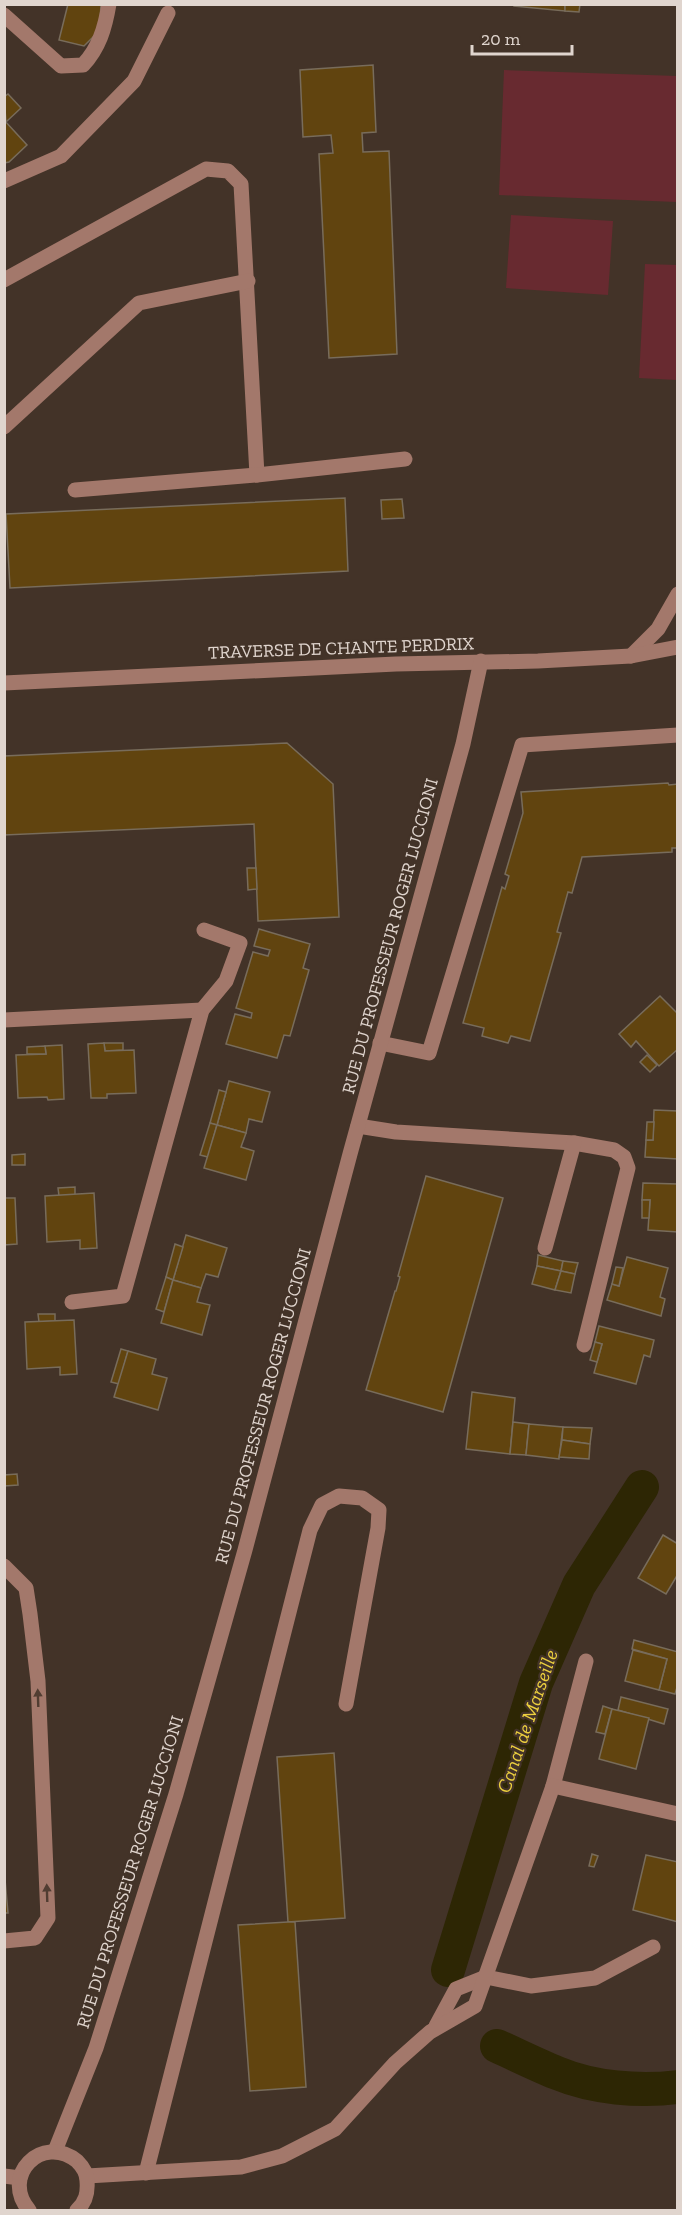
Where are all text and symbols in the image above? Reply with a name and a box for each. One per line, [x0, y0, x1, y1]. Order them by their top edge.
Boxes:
scale bar [472, 18, 572, 56]
text: 20 m [481, 28, 521, 50]
street label: TRAVERSE DE CHANTE PERDRIX [208, 632, 475, 664]
street label: RUE DU PROFESSEUR ROGER LUCCIONI [337, 776, 443, 1096]
street label: RUE DU PROFESSEUR ROGER LUCCIONI [210, 1246, 316, 1566]
water label: Canal de Marseille [491, 1646, 563, 1796]
one-way arrow [34, 1689, 43, 1708]
street label: RUE DU PROFESSEUR ROGER LUCCIONI [72, 1713, 188, 2031]
one-way arrow [42, 1884, 51, 1903]

